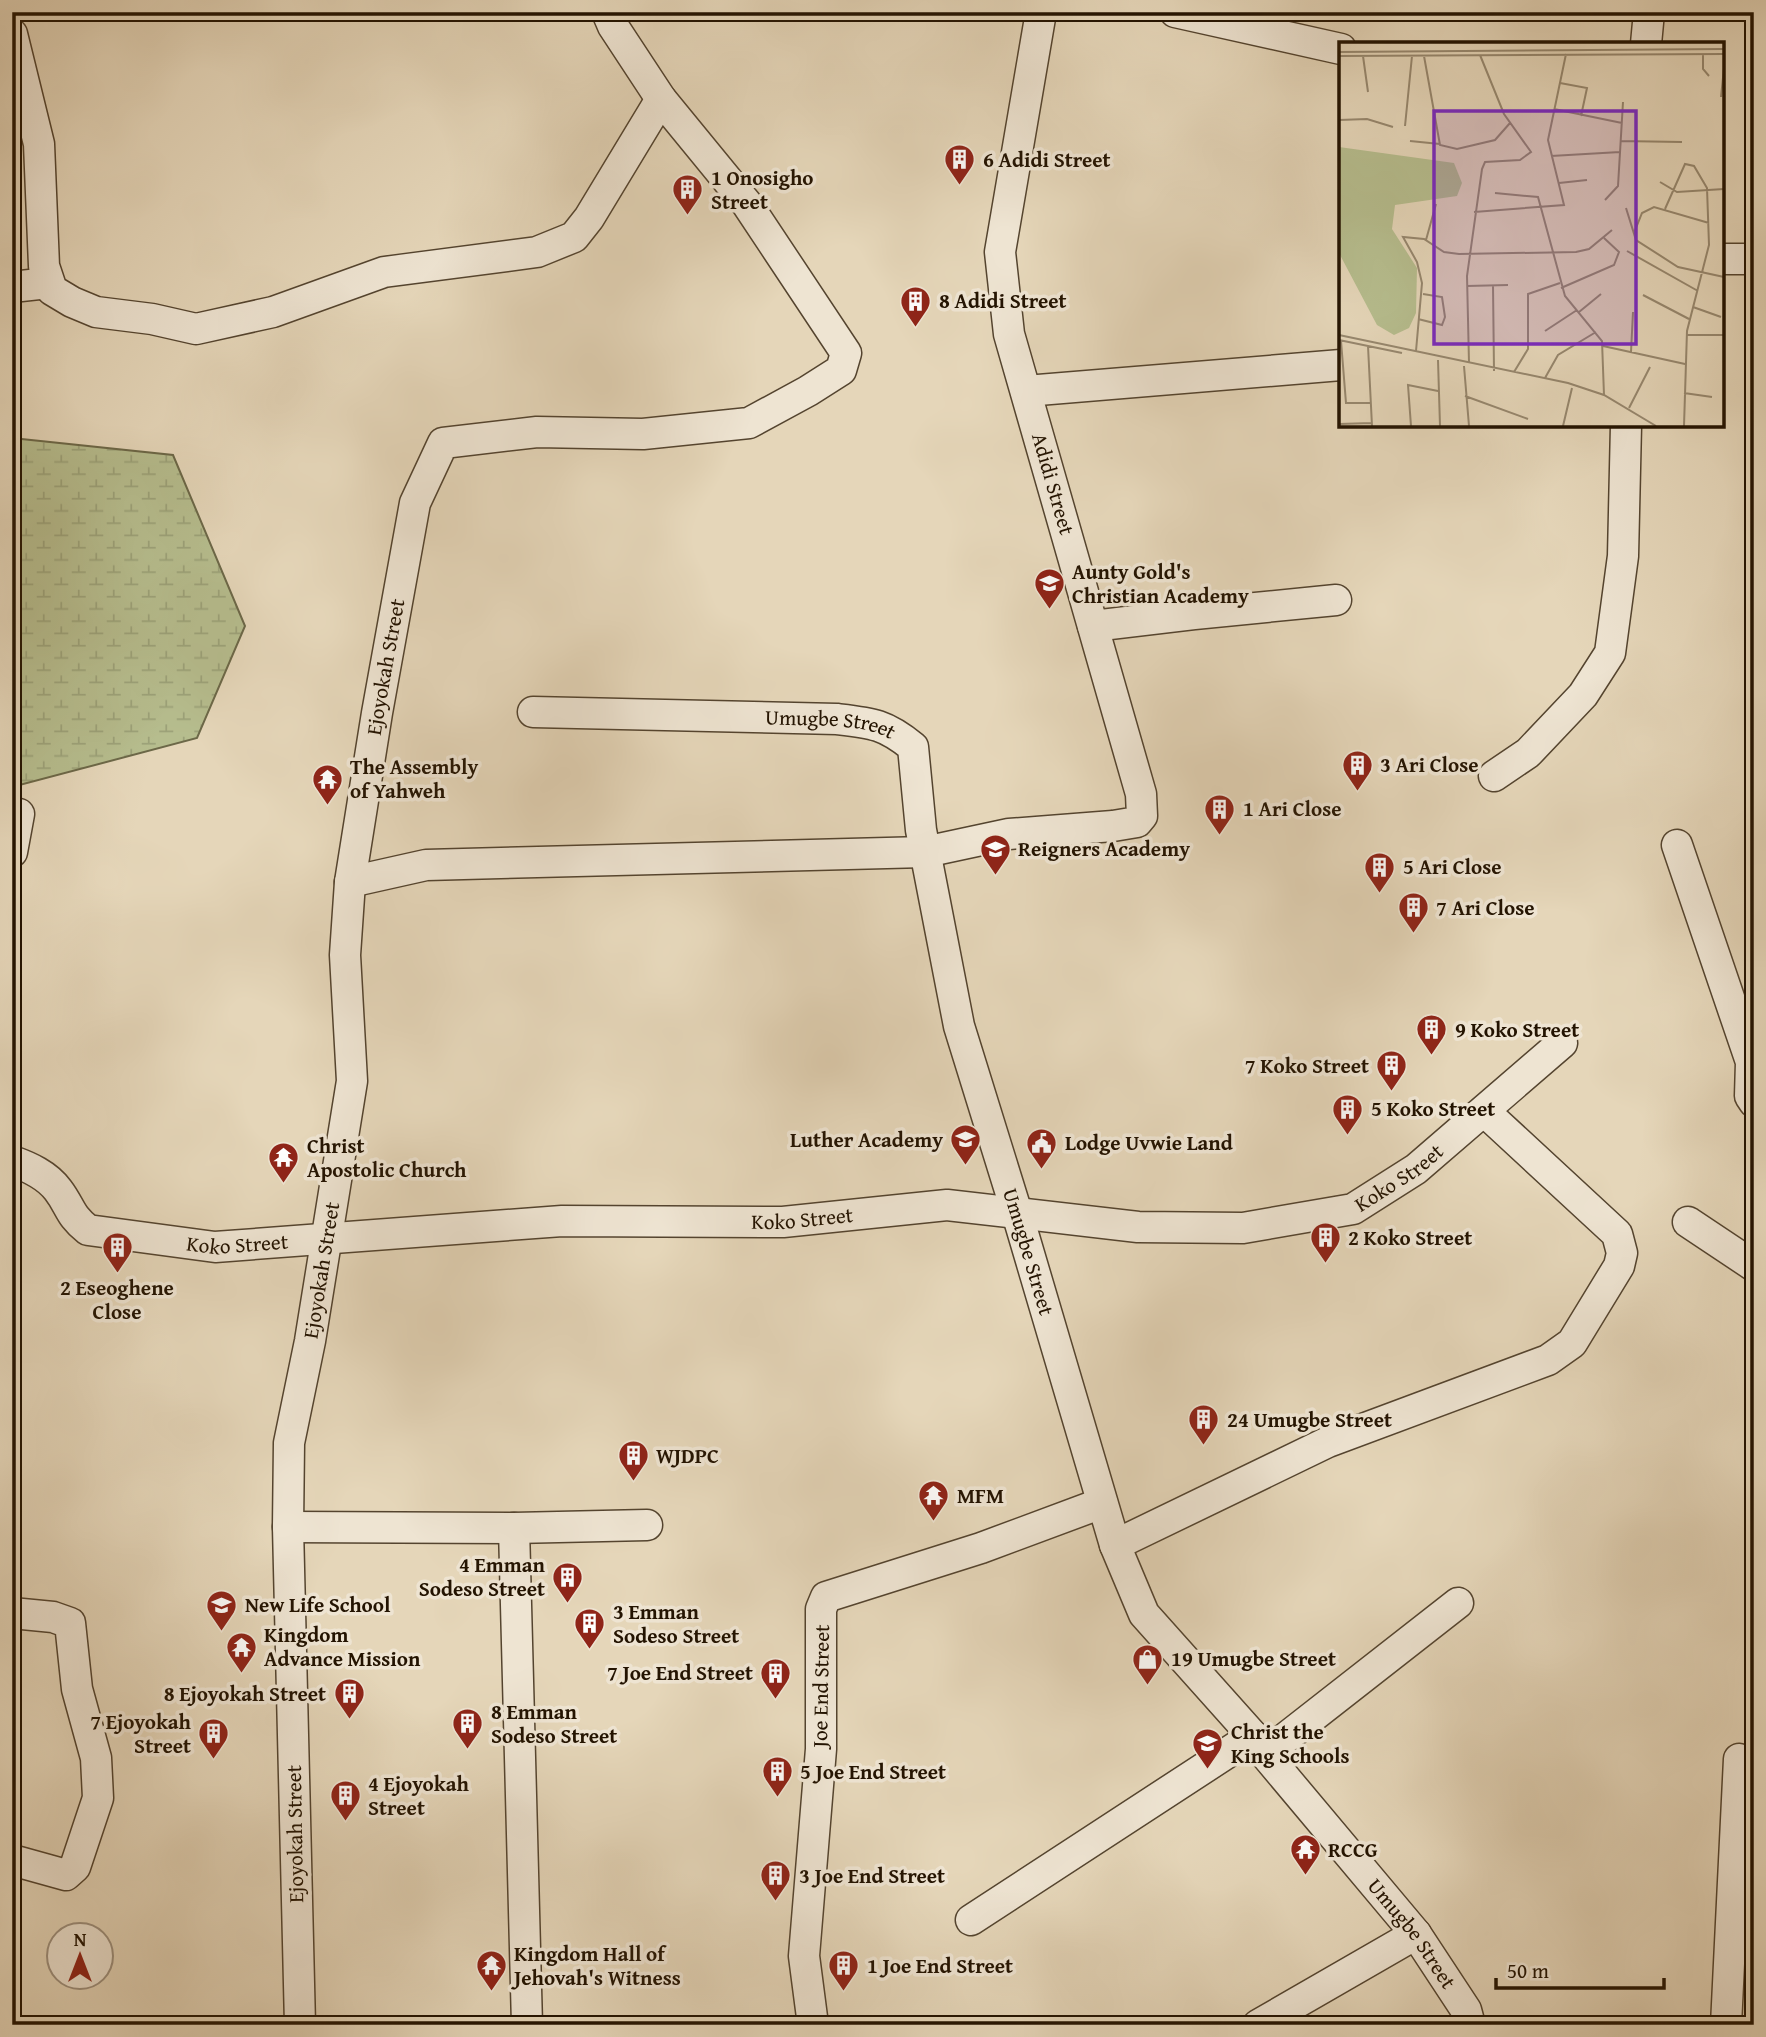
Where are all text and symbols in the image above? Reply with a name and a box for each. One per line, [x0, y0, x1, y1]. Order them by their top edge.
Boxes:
inset map [1339, 42, 1724, 427]
building icon: 6 Adidi Street [943, 143, 977, 187]
place label: 6 Adidi Street [983, 144, 1111, 175]
place label: 1 Onosigho Street [711, 162, 814, 217]
building icon: 1 Onosigho Street [671, 173, 705, 217]
building icon: 8 Adidi Street [899, 284, 933, 328]
place label: 8 Adidi Street [939, 285, 1067, 316]
street label: Adidi Street [1024, 429, 1083, 539]
place label: Aunty Gold's Christian Academy [1072, 556, 1249, 611]
school or university icon: Aunty Gold's Christian Academy [1032, 567, 1066, 611]
street label: Ejoyokah Street [358, 596, 412, 737]
street label: Umugbe Street [765, 701, 902, 747]
building icon: 3 Ari Close [1340, 748, 1374, 792]
place label: 3 Ari Close [1380, 749, 1479, 780]
place label: The Assembly of Yahweh [350, 751, 479, 806]
temple icon: The Assembly of Yahweh [310, 762, 344, 806]
building icon: 1 Ari Close [1203, 792, 1237, 836]
place label: 1 Ari Close [1243, 793, 1342, 824]
school or university icon: Reigners Academy [978, 832, 1012, 876]
place label: Reigners Academy [1018, 833, 1190, 864]
building icon: 5 Ari Close [1363, 850, 1397, 894]
place label: 5 Ari Close [1403, 851, 1502, 882]
building icon: 7 Ari Close [1396, 891, 1430, 935]
place label: 7 Ari Close [1436, 892, 1535, 923]
building icon: 9 Koko Street [1415, 1013, 1449, 1057]
place label: 9 Koko Street [1455, 1014, 1579, 1045]
building icon: 7 Koko Street [1375, 1049, 1409, 1093]
place label: 7 Koko Street [1245, 1050, 1369, 1081]
building icon: 5 Koko Street [1331, 1092, 1365, 1136]
place label: 5 Koko Street [1371, 1093, 1495, 1124]
school or university icon: Luther Academy [949, 1123, 983, 1167]
place label: Luther Academy [790, 1124, 943, 1155]
public building icon: Lodge Uvwie Land [1025, 1126, 1059, 1170]
place label: Lodge Uvwie Land [1065, 1127, 1233, 1158]
place label: Christ Apostolic Church [307, 1130, 467, 1185]
street label: Koko Street [1348, 1136, 1450, 1219]
temple icon: Christ Apostolic Church [267, 1141, 301, 1185]
street label: Umugbe Street [995, 1184, 1063, 1320]
street label: Ejoyokah Street [295, 1199, 347, 1341]
street label: Koko Street [751, 1199, 855, 1237]
building icon: 2 Koko Street [1308, 1221, 1342, 1265]
place label: 2 Koko Street [1348, 1222, 1472, 1253]
street label: Koko Street [185, 1226, 290, 1263]
building icon: 2 Eseoghene Close [100, 1231, 134, 1275]
place label: 2 Eseoghene Close [60, 1272, 174, 1327]
building icon: 24 Umugbe Street [1187, 1403, 1221, 1447]
place label: 24 Umugbe Street [1227, 1404, 1392, 1435]
building icon: WJDPC [616, 1439, 650, 1483]
place label: WJDPC [656, 1440, 719, 1471]
temple icon: MFM [917, 1479, 951, 1523]
place label: MFM [957, 1480, 1004, 1511]
place label: 4 Emman Sodeso Street [419, 1549, 546, 1604]
building icon: 4 Emman Sodeso Street [551, 1560, 585, 1604]
school or university icon: New Life School [205, 1588, 239, 1632]
place label: New Life School [245, 1589, 391, 1620]
place label: 3 Emman Sodeso Street [613, 1596, 739, 1651]
building icon: 3 Emman Sodeso Street [573, 1607, 607, 1651]
place label: Kingdom Advance Mission [264, 1619, 421, 1674]
street label: Joe End Street [804, 1624, 837, 1751]
temple icon: Kingdom Advance Mission [224, 1630, 258, 1674]
shop icon: 19 Umugbe Street [1131, 1642, 1165, 1686]
place label: 19 Umugbe Street [1171, 1643, 1336, 1674]
building icon: 7 Joe End Street [759, 1656, 793, 1700]
place label: 7 Joe End Street [607, 1657, 753, 1688]
building icon: 8 Ejoyokah Street [332, 1677, 366, 1721]
place label: 8 Ejoyokah Street [164, 1678, 326, 1709]
place label: 8 Emman Sodeso Street [491, 1696, 617, 1751]
place label: 7 Ejoyokah Street [90, 1706, 192, 1761]
building icon: 8 Emman Sodeso Street [451, 1707, 485, 1751]
place label: Christ the King Schools [1231, 1716, 1350, 1771]
building icon: 7 Ejoyokah Street [197, 1717, 231, 1761]
school or university icon: Christ the King Schools [1191, 1727, 1225, 1771]
building icon: 5 Joe End Street [760, 1755, 794, 1799]
place label: 5 Joe End Street [800, 1756, 946, 1787]
street label: Ejoyokah Street [278, 1764, 311, 1903]
place label: 4 Ejoyokah Street [368, 1768, 469, 1823]
building icon: 4 Ejoyokah Street [328, 1779, 362, 1823]
temple icon: RCCG [1288, 1833, 1322, 1877]
place label: RCCG [1328, 1834, 1378, 1865]
building icon: 3 Joe End Street [759, 1859, 793, 1903]
place label: 3 Joe End Street [799, 1860, 945, 1891]
street label: Umugbe Street [1360, 1871, 1464, 1995]
north arrow [46, 1922, 116, 1992]
text: N [74, 1925, 87, 1953]
place label: Kingdom Hall of Jehovah's Witness [511, 1938, 681, 1993]
scale bar [1496, 1946, 1664, 1990]
temple icon: Kingdom Hall of Jehovah's Witness [474, 1949, 508, 1993]
building icon: 1 Joe End Street [827, 1949, 861, 1993]
place label: 1 Joe End Street [867, 1950, 1013, 1981]
text: 50 m [1507, 1955, 1549, 1986]

